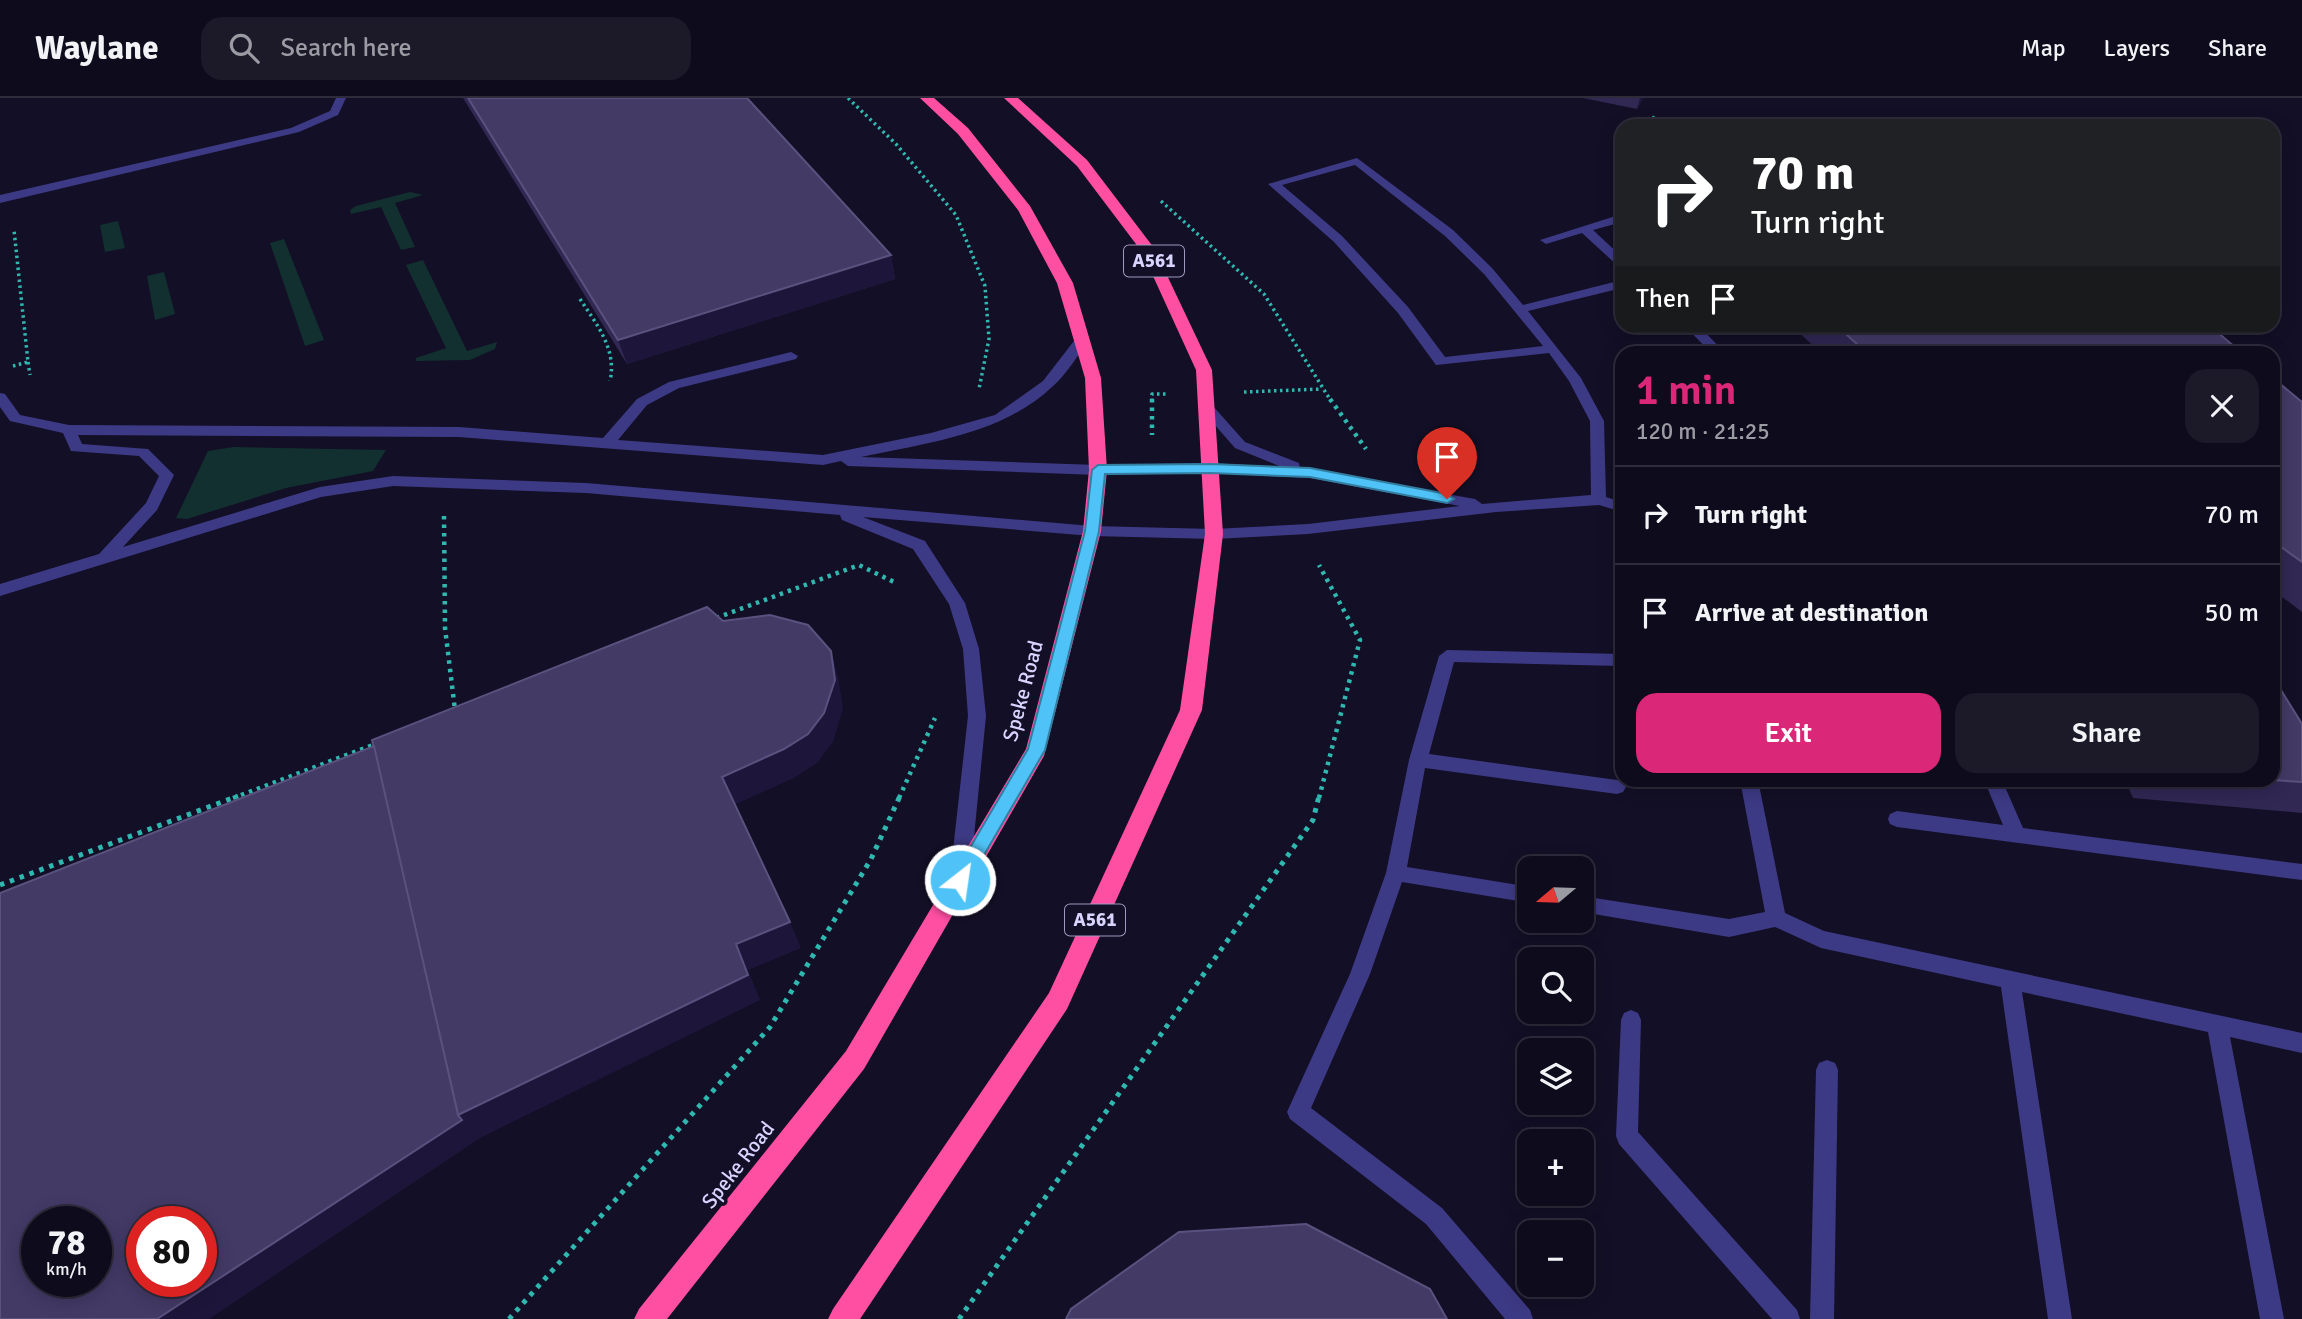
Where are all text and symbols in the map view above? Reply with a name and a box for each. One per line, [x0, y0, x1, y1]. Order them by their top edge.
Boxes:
search box [201, 17, 691, 80]
text: Waylane [35, 28, 159, 69]
icon: search [225, 29, 263, 67]
text: Search here [281, 32, 412, 64]
text: Map [2021, 33, 2066, 63]
text: Layers [2104, 33, 2170, 63]
text: Share [2208, 33, 2267, 63]
text: 70 m [1751, 143, 1854, 203]
icon: right [1636, 147, 1727, 238]
text: Turn right [1751, 203, 1884, 242]
road number: A561 [1124, 246, 1184, 276]
icon: arrive [1704, 280, 1742, 318]
text: Then [1636, 283, 1690, 315]
text: 1 min [1636, 365, 1737, 416]
button: close [2185, 369, 2259, 443]
text: 120 m · 21:25 [1636, 417, 1770, 446]
pin [1417, 427, 1477, 499]
icon: arrive [1428, 438, 1466, 476]
icon: right [1636, 496, 1674, 534]
text: Turn right [1695, 499, 1807, 531]
text: 70 m [2204, 499, 2259, 531]
icon: arrive [1636, 594, 1674, 632]
text: Arrive at destination [1695, 597, 1928, 629]
text: 50 m [2204, 597, 2259, 629]
street label: Speke Road [997, 638, 1049, 744]
button: Exit [1636, 693, 1941, 773]
button: Share [1955, 693, 2259, 773]
position arrow [923, 843, 997, 917]
north arrow [1517, 856, 1594, 933]
map controls [1517, 856, 1594, 1297]
road number: A561 [1065, 904, 1125, 936]
button: search [1517, 947, 1594, 1024]
button: layers [1517, 1038, 1594, 1115]
street label: Speke Road [696, 1116, 780, 1214]
button: + [1517, 1129, 1594, 1206]
speed limit sign: 80 [126, 1206, 217, 1297]
button: − [1517, 1220, 1594, 1297]
text: 78 [48, 1221, 85, 1264]
text: km/h [46, 1258, 87, 1280]

